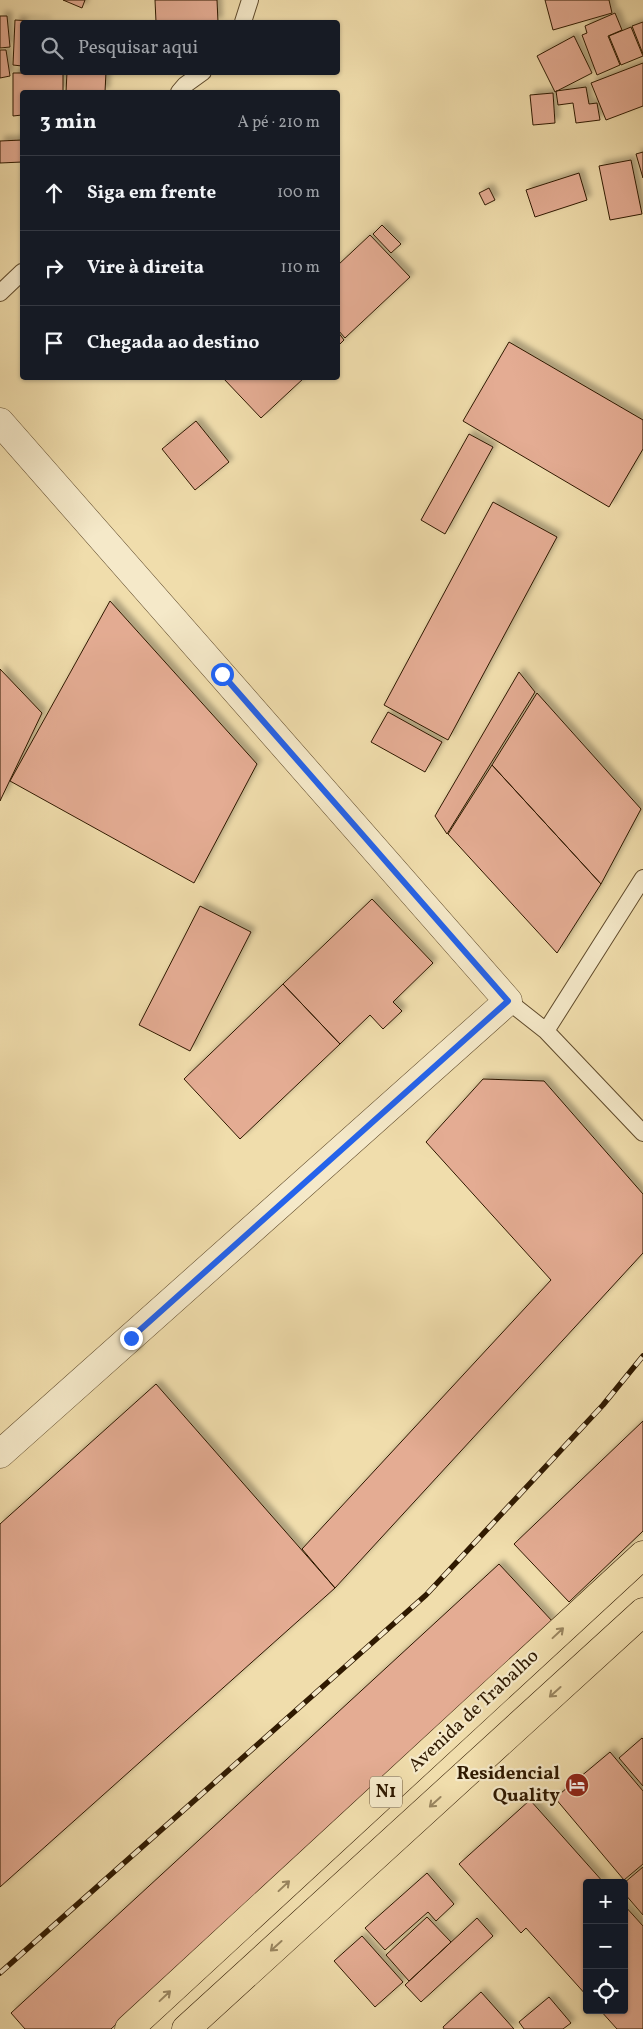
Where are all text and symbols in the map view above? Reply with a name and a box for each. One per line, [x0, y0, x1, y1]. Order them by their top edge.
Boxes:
search box [20, 20, 340, 75]
icon: search [38, 34, 66, 62]
text: Pesquisar aqui [78, 35, 198, 61]
text: 3 min [40, 108, 96, 137]
text: A pé · 210 m [237, 112, 320, 134]
icon: ahead [40, 179, 68, 207]
text: Siga em frente [87, 180, 216, 206]
text: 100 m [277, 182, 320, 204]
icon: right [40, 254, 68, 282]
text: Vire à direita [87, 255, 204, 281]
text: 110 m [281, 257, 320, 279]
icon: arrive [40, 329, 68, 357]
text: Chegada ao destino [87, 330, 259, 356]
route start [211, 663, 234, 686]
route end [120, 1327, 143, 1350]
one-way arrow [552, 1628, 565, 1639]
street label: Avenida de Trabalho [403, 1644, 545, 1778]
one-way arrow [549, 1686, 562, 1698]
place label: Residencial Quality [456, 1761, 560, 1809]
hotel icon: Residencial Quality [564, 1772, 590, 1798]
road number: N1 [370, 1776, 402, 1808]
one-way arrow [429, 1796, 442, 1807]
map controls [583, 1879, 628, 2014]
button: + [583, 1879, 628, 1924]
one-way arrow [278, 1880, 291, 1892]
button: − [583, 1924, 628, 1969]
one-way arrow [270, 1941, 283, 1952]
button: locate [583, 1969, 628, 2014]
one-way arrow [158, 1990, 171, 2002]

